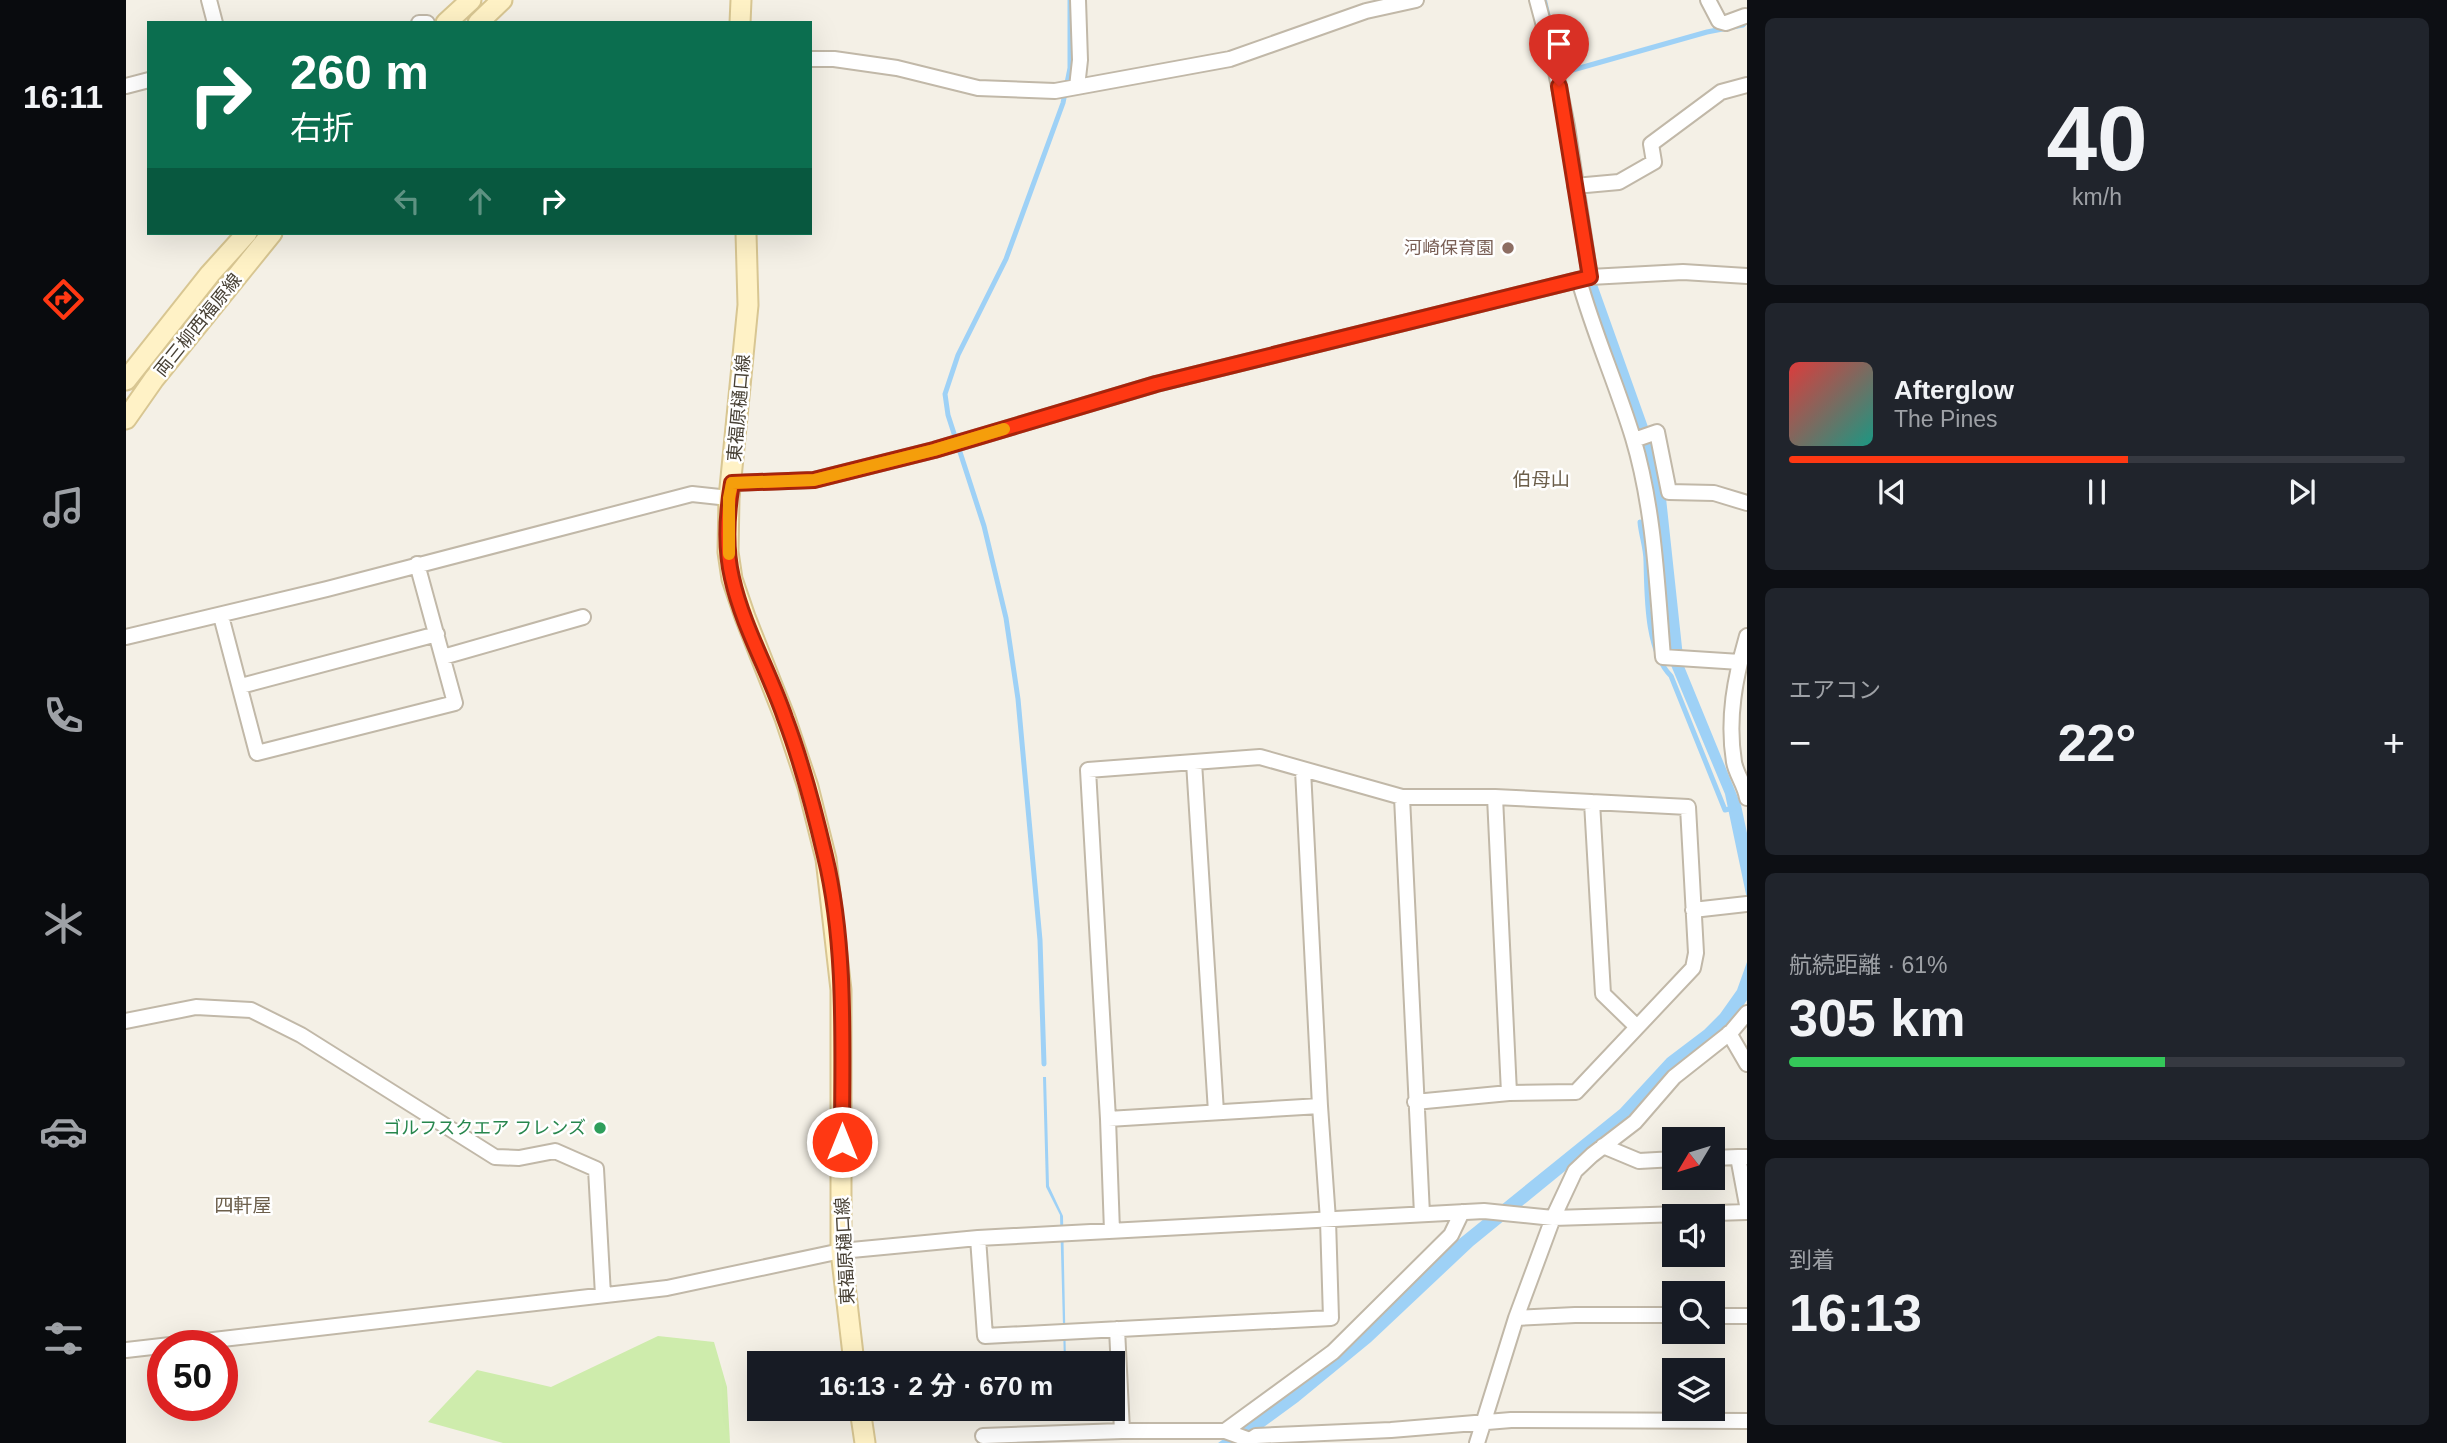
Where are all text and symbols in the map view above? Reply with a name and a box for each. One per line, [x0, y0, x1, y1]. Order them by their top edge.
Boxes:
pin [1529, 14, 1589, 86]
icon: arrive [1540, 25, 1578, 63]
text: 260 m [290, 45, 429, 99]
icon: right [175, 49, 266, 140]
text: 16:11 [23, 79, 103, 115]
text: 40 [2046, 88, 2148, 189]
text: 右折 [290, 110, 354, 146]
icon: left [388, 182, 426, 220]
icon: ahead [461, 182, 499, 220]
icon: right [534, 182, 572, 220]
text: km/h [2072, 184, 2122, 210]
place label: 河崎保育園 [1404, 238, 1494, 258]
marker: 河崎保育園 [1500, 240, 1516, 256]
street label: 両三柳西福原線 [151, 270, 245, 380]
icon: directions [39, 275, 88, 324]
street label: 東福原樋口線 [724, 353, 754, 463]
text: Afterglow [1894, 375, 2014, 405]
text: The Pines [1894, 406, 1998, 432]
district label: 伯母山 [1512, 469, 1570, 490]
icon: previous [1873, 473, 1911, 511]
icon: pause [2078, 473, 2116, 511]
icon: next [2283, 473, 2321, 511]
icon: music [39, 483, 88, 532]
text: エアコン [1789, 677, 1881, 703]
icon: phone [39, 691, 88, 740]
text: 22° [2058, 714, 2136, 772]
text: − [1789, 722, 1811, 764]
text: + [2383, 722, 2405, 764]
icon: climate [39, 899, 88, 948]
text: 航続距離 · 61% [1789, 952, 1947, 978]
text: 305 km [1789, 989, 1965, 1047]
position arrow [805, 1105, 879, 1179]
icon: car [39, 1107, 88, 1156]
place label: ゴルフスクエア フレンズ [383, 1118, 586, 1138]
marker: ゴルフスクエア フレンズ [592, 1120, 608, 1136]
north arrow [1662, 1127, 1726, 1190]
map controls [1662, 1127, 1725, 1421]
district label: 四軒屋 [214, 1195, 272, 1216]
street label: 東福原樋口線 [832, 1197, 858, 1305]
button: sound [1662, 1204, 1725, 1267]
text: 到着 [1789, 1247, 1835, 1273]
button: search [1662, 1281, 1725, 1344]
text: 16:13 [1789, 1284, 1922, 1342]
icon: filters [39, 1314, 88, 1363]
speed limit sign: 50 [147, 1330, 238, 1421]
button: layers [1662, 1358, 1725, 1421]
text: 16:13 · 2 分 · 670 m [819, 1371, 1053, 1401]

